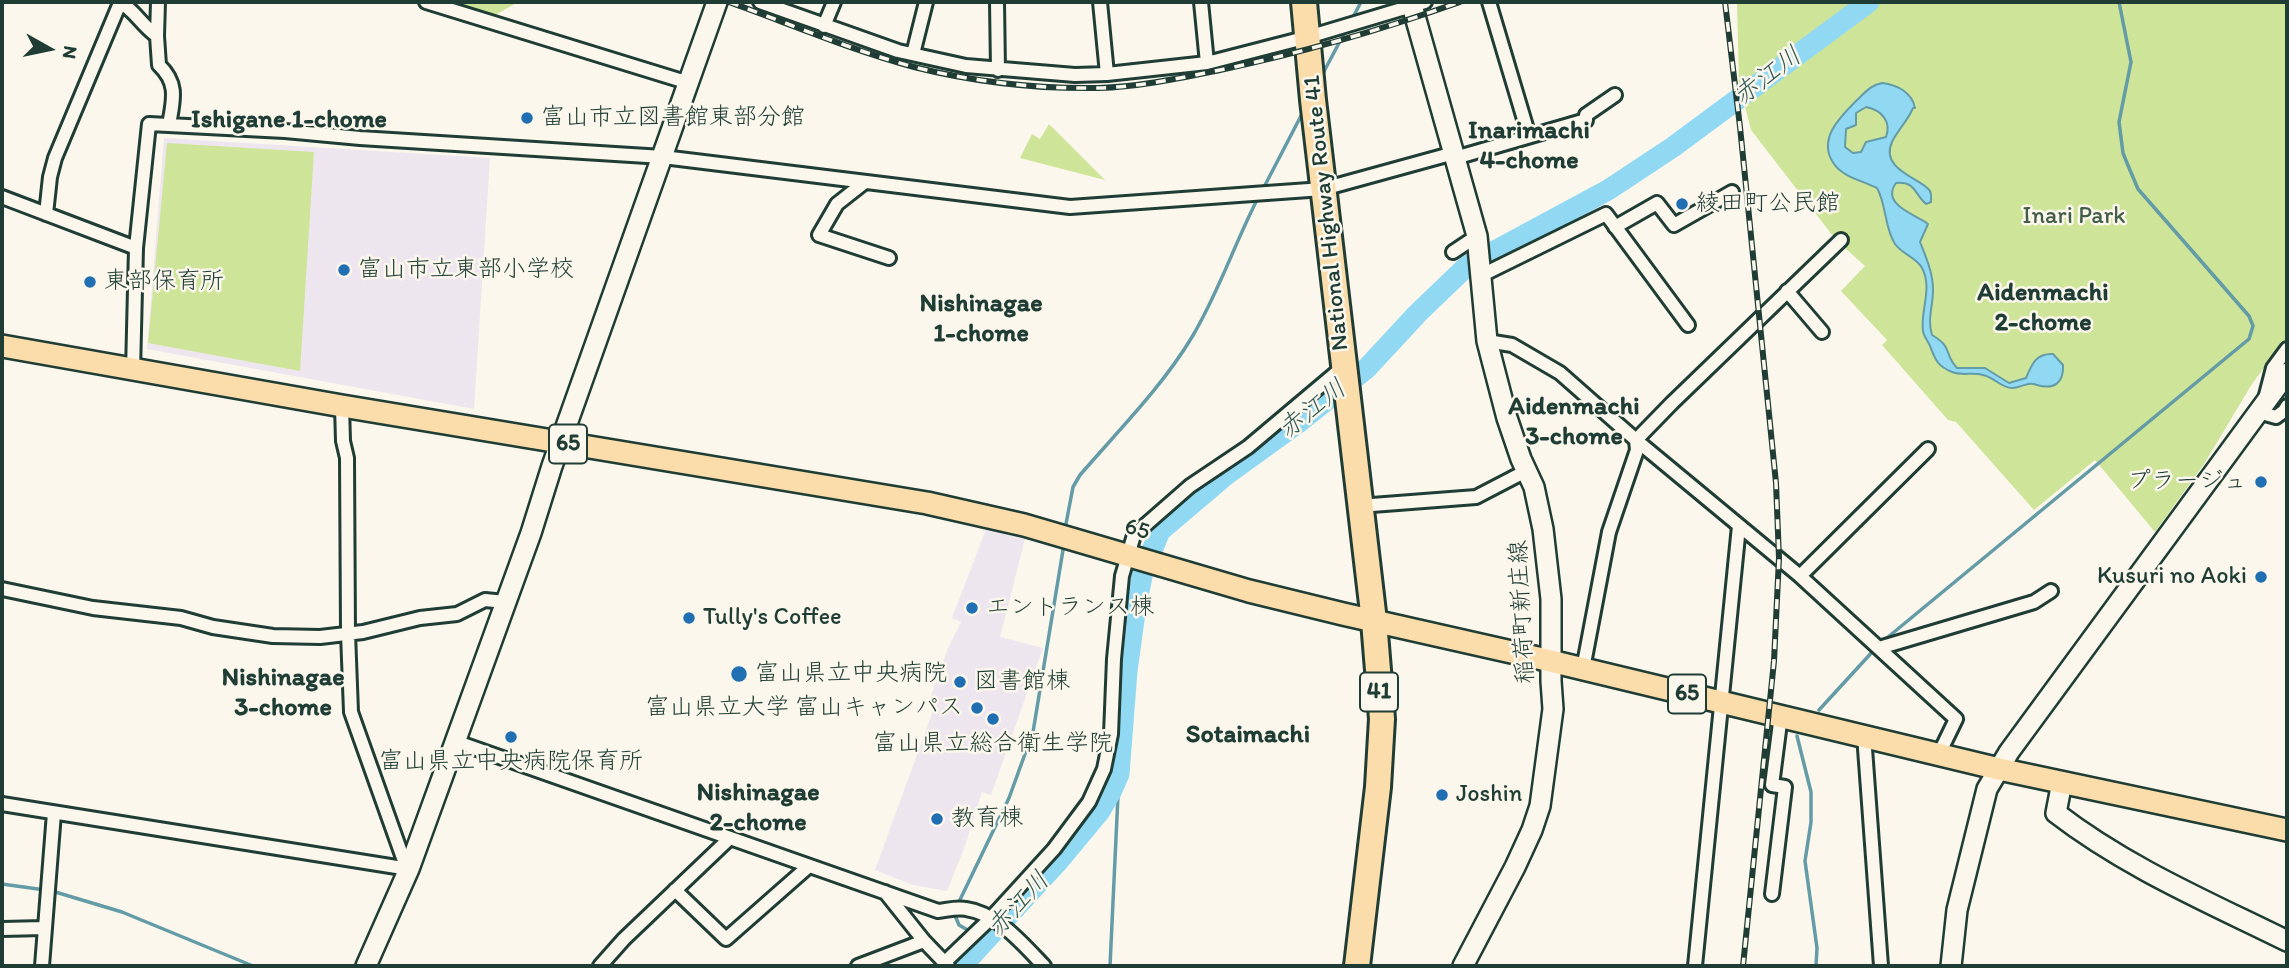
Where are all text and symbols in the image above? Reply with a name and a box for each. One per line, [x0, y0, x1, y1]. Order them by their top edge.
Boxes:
north arrow [14, 14, 84, 84]
water label: 赤江川 [1727, 41, 1809, 113]
text: N [58, 44, 83, 60]
street label: National Highway Route 41 [1298, 74, 1356, 352]
district label: Ishigane 1-chome [191, 104, 387, 136]
place label: 富山市立図書館東部分館 [541, 104, 805, 132]
marker: 富山市立図書館東部分館 [519, 110, 535, 126]
district label: Inarimachi 4-chome [1468, 115, 1590, 176]
place label: 綾田町公民館 [1696, 190, 1840, 218]
marker: 綾田町公民館 [1674, 196, 1690, 212]
park label: Inari Park [2023, 203, 2125, 231]
place label: 富山市立東部小学校 [358, 256, 574, 284]
marker: 富山市立東部小学校 [336, 262, 352, 278]
place label: 東部保育所 [104, 268, 224, 296]
marker: 東部保育所 [82, 274, 98, 290]
district label: Aidenmachi 2-chome [1977, 277, 2109, 338]
district label: Nishinagae 1-chome [919, 288, 1043, 350]
water label: 赤江川 [1273, 374, 1353, 446]
district label: Aidenmachi 3-chome [1508, 391, 1640, 452]
road number: 65 [549, 424, 587, 464]
place label: プラージュ [2127, 468, 2247, 496]
marker: プラージュ [2253, 474, 2269, 490]
street label: 65 [1121, 513, 1153, 547]
street label: 稲荷町新庄線 [1505, 539, 1541, 685]
place label: Kusuri no Aoki [2097, 563, 2247, 591]
marker: Kusuri no Aoki [2253, 569, 2269, 585]
place label: エントランス棟 [986, 594, 1154, 622]
marker: エントランス棟 [964, 600, 980, 616]
place label: Tully's Coffee [703, 604, 842, 632]
marker: Tully's Coffee [681, 610, 697, 626]
place label: 富山県立中央病院 [755, 660, 947, 688]
district label: Nishinagae 3-chome [221, 662, 345, 724]
marker: 富山県立中央病院 [729, 664, 749, 684]
place label: 図書館棟 [974, 668, 1070, 696]
road number: 41 [1360, 672, 1398, 712]
marker: 図書館棟 [952, 674, 968, 690]
road number: 65 [1668, 674, 1706, 714]
place label: 富山県立大学 富山キャンパス [646, 694, 963, 722]
marker: 富山県立大学 富山キャンパス [969, 700, 985, 716]
marker: 富山県立総合衛生学院 [985, 711, 1001, 727]
district label: Sotaimachi [1186, 719, 1310, 751]
marker: 富山県立中央病院保育所 [503, 729, 519, 745]
place label: 富山県立総合衛生学院 [873, 730, 1113, 758]
place label: 富山県立中央病院保育所 [379, 748, 643, 776]
district label: Nishinagae 2-chome [696, 777, 820, 838]
place label: Joshin [1456, 781, 1522, 809]
marker: Joshin [1434, 787, 1450, 803]
place label: 教育棟 [951, 805, 1023, 833]
marker: 教育棟 [929, 811, 945, 827]
water label: 赤江川 [981, 866, 1057, 944]

